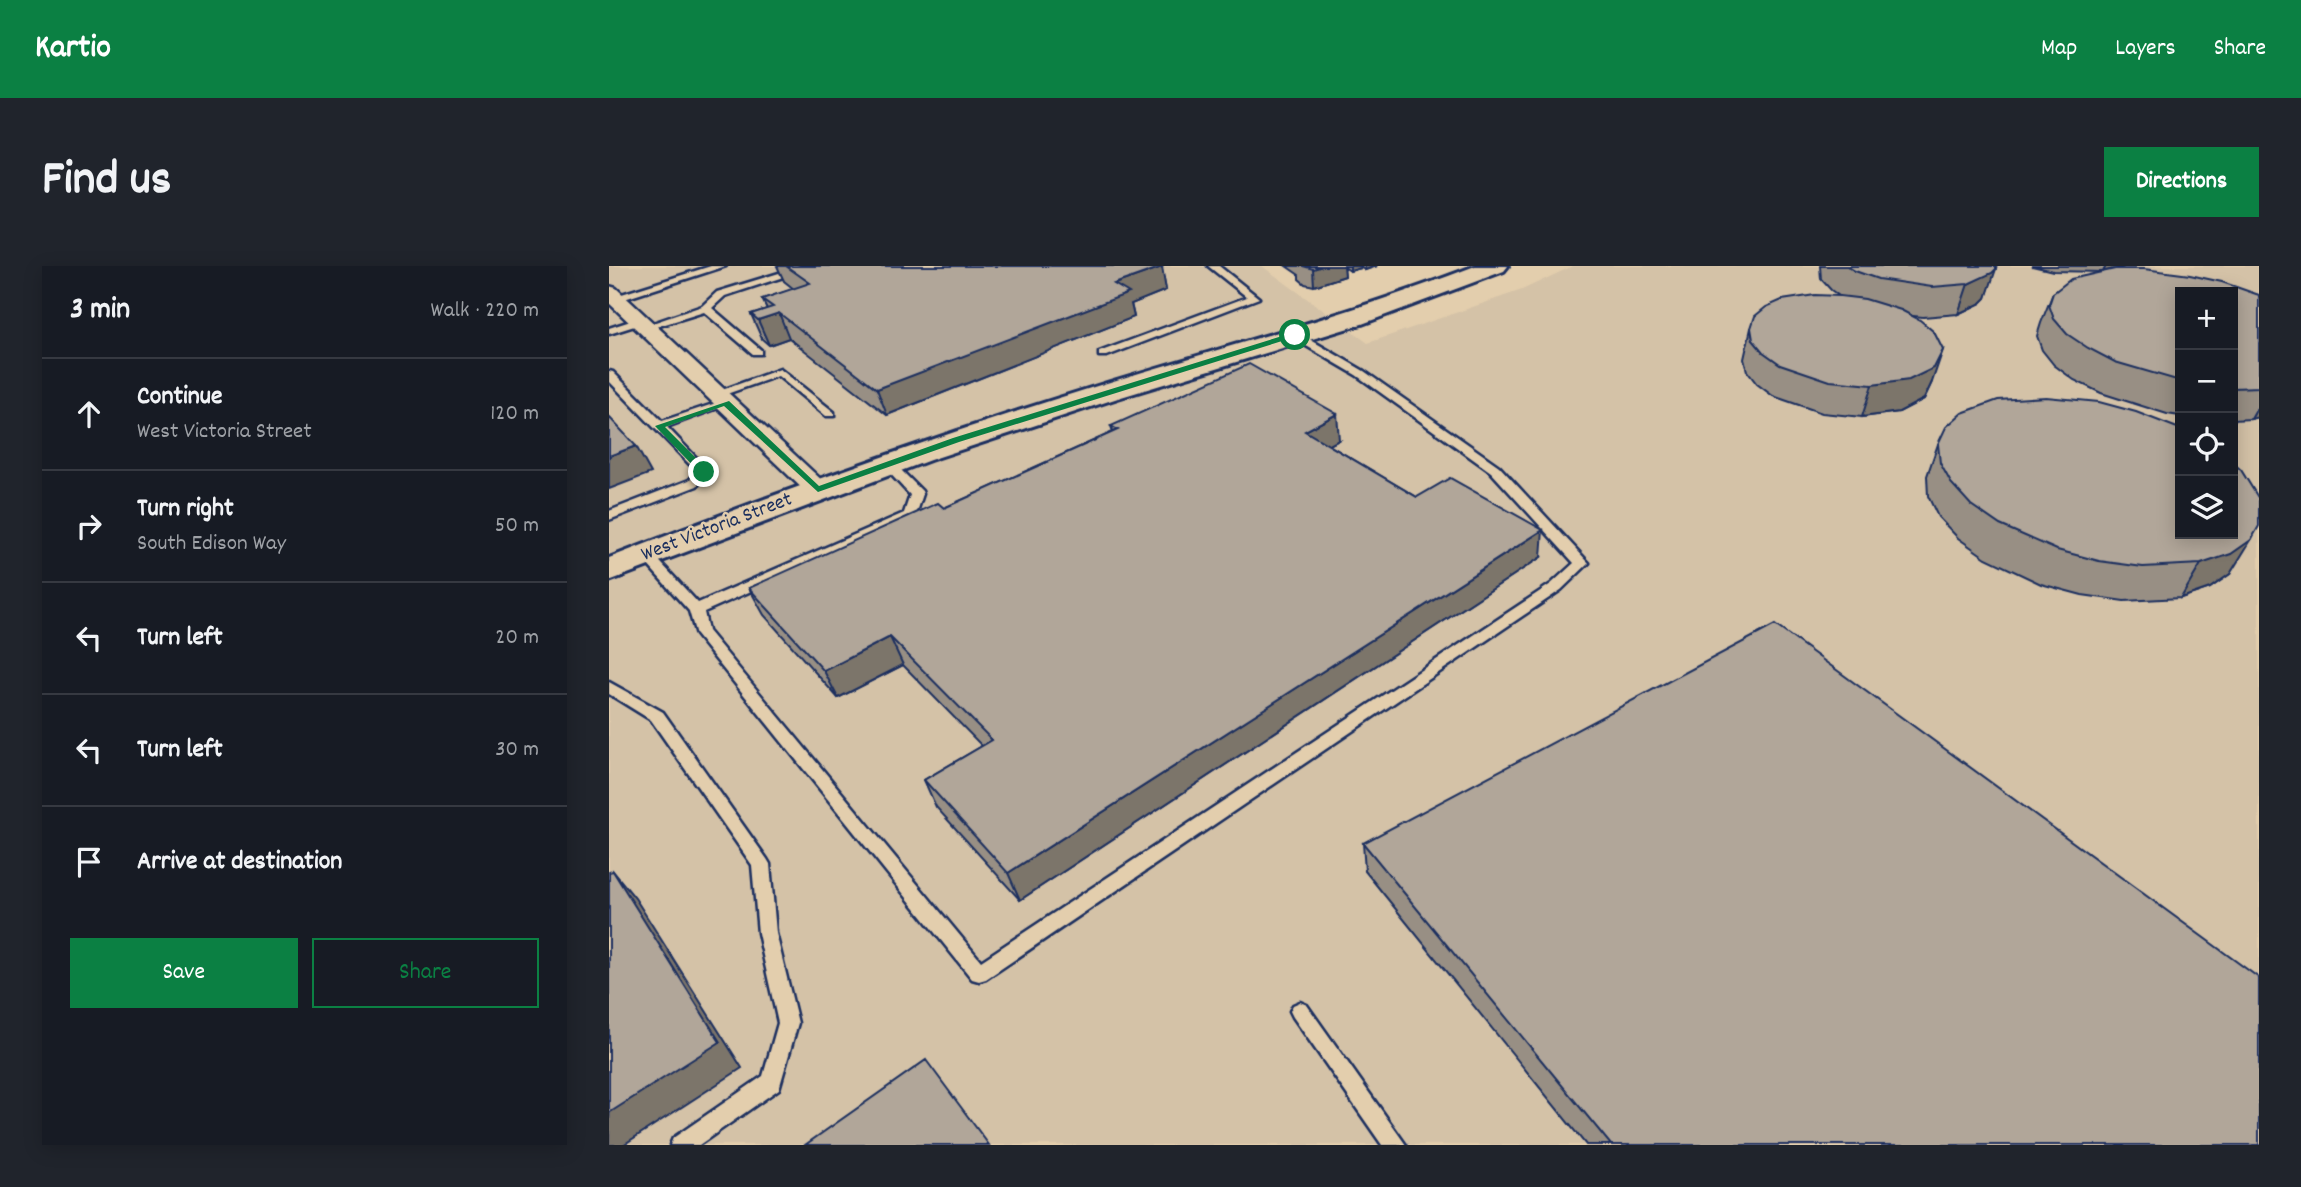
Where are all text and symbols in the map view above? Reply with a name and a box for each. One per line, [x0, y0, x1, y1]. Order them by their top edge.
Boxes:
text: Kartio [35, 26, 111, 73]
text: Map [2041, 32, 2077, 66]
text: Layers [2115, 32, 2176, 66]
text: Share [2214, 32, 2266, 66]
text: Find us [42, 147, 171, 217]
button: Directions [2104, 147, 2259, 217]
map controls [2175, 287, 2238, 539]
button: + [2175, 287, 2238, 350]
text: 3 min [70, 290, 130, 333]
text: Walk · 220 m [431, 295, 539, 328]
route start [1279, 319, 1310, 350]
button: − [2175, 350, 2238, 413]
text: Continue [137, 379, 222, 416]
icon: ahead [70, 395, 108, 433]
text: 120 m [490, 398, 539, 431]
button: locate [2175, 413, 2238, 476]
text: West Victoria Street [137, 416, 312, 449]
route end [688, 456, 719, 487]
button: layers [2175, 476, 2238, 539]
street label: West Victoria Street [637, 485, 797, 571]
text: Turn right [137, 491, 234, 528]
icon: right [70, 507, 108, 545]
text: 50 m [495, 510, 539, 543]
text: South Edison Way [137, 528, 286, 561]
icon: left [70, 619, 108, 657]
text: Turn left [137, 620, 223, 657]
text: 20 m [495, 622, 539, 655]
icon: left [70, 731, 108, 769]
text: Turn left [137, 732, 223, 769]
text: 30 m [495, 734, 539, 767]
icon: arrive [70, 843, 108, 881]
text: Arrive at destination [137, 844, 342, 881]
button: Save [70, 938, 298, 1008]
button: Share [312, 938, 539, 1008]

